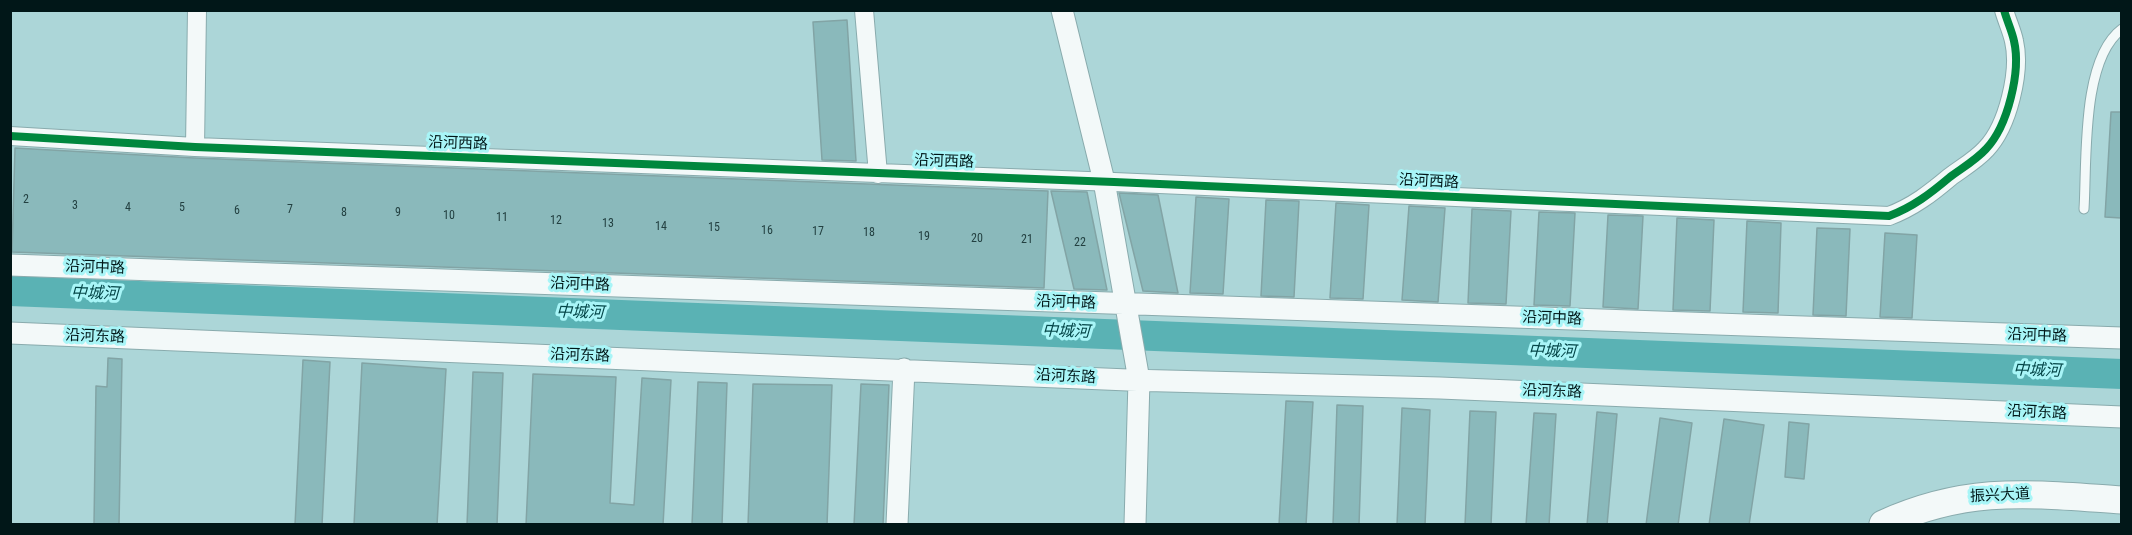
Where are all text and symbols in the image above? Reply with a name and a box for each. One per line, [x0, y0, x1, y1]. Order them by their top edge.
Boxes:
street label: 沿河西路 [428, 134, 488, 154]
street label: 沿河西路 [914, 152, 974, 172]
street label: 沿河西路 [1399, 171, 1459, 193]
house number: 2 [23, 193, 29, 207]
house number: 3 [72, 199, 78, 213]
house number: 4 [125, 201, 131, 215]
house number: 5 [179, 201, 185, 215]
house number: 7 [287, 203, 293, 217]
house number: 6 [234, 204, 240, 218]
house number: 8 [341, 206, 347, 220]
house number: 9 [395, 206, 401, 220]
house number: 10 [443, 209, 455, 223]
house number: 11 [496, 211, 508, 225]
house number: 12 [550, 214, 562, 228]
house number: 13 [602, 217, 614, 231]
house number: 14 [655, 220, 667, 234]
house number: 15 [708, 221, 720, 235]
house number: 16 [761, 224, 773, 238]
house number: 17 [812, 225, 824, 239]
house number: 18 [863, 226, 875, 240]
house number: 19 [918, 230, 930, 244]
house number: 20 [971, 232, 983, 246]
house number: 21 [1021, 233, 1033, 247]
house number: 22 [1074, 236, 1086, 250]
street label: 沿河中路 [65, 258, 125, 278]
street label: 沿河中路 [550, 275, 610, 295]
water label: 中城河 [71, 284, 119, 304]
street label: 沿河中路 [1036, 293, 1096, 313]
water label: 中城河 [556, 303, 604, 323]
street label: 沿河中路 [1522, 309, 1582, 329]
water label: 中城河 [1042, 322, 1090, 342]
street label: 沿河中路 [2007, 326, 2067, 346]
street label: 沿河东路 [65, 327, 125, 347]
water label: 中城河 [1528, 342, 1576, 362]
street label: 沿河东路 [550, 346, 610, 366]
water label: 中城河 [2013, 361, 2061, 381]
street label: 沿河东路 [1036, 366, 1096, 388]
street label: 沿河东路 [1522, 382, 1582, 402]
street label: 沿河东路 [2007, 402, 2067, 424]
street label: 振兴大道 [1970, 485, 2030, 507]

